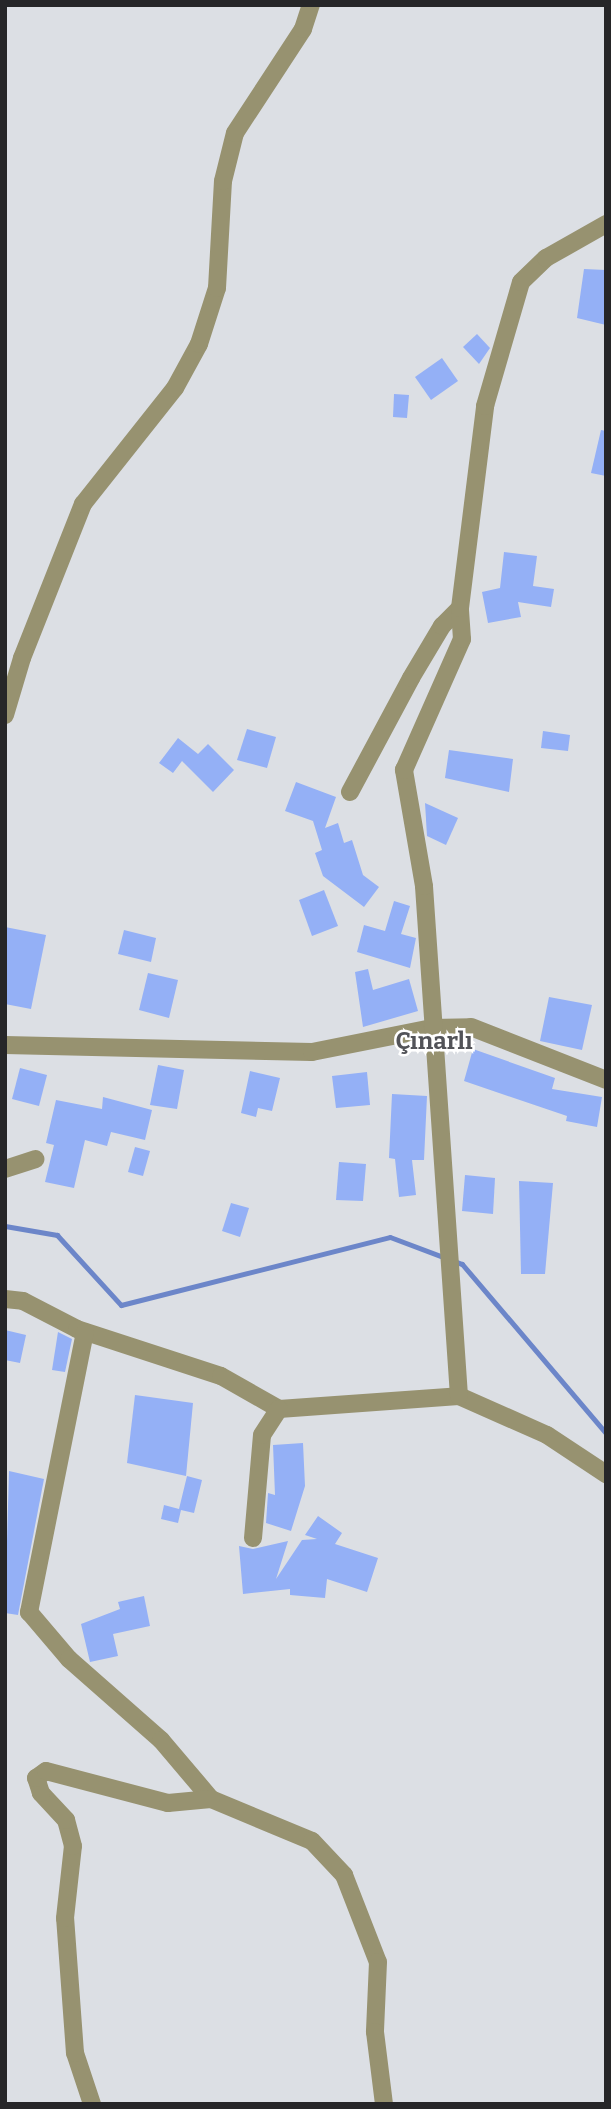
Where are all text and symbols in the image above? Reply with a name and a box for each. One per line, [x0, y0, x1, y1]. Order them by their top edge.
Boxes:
district label: Çınarlı [395, 1028, 473, 1056]

